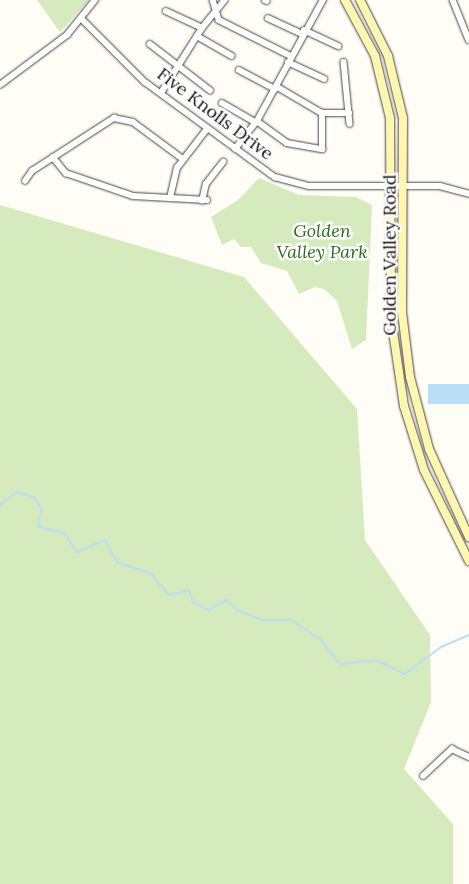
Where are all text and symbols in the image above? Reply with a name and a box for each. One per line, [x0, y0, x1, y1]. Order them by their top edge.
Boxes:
street label: Five Knolls Drive [153, 63, 277, 165]
street label: Golden Valley Road [379, 174, 401, 336]
park label: Golden Valley Park [276, 221, 368, 264]

